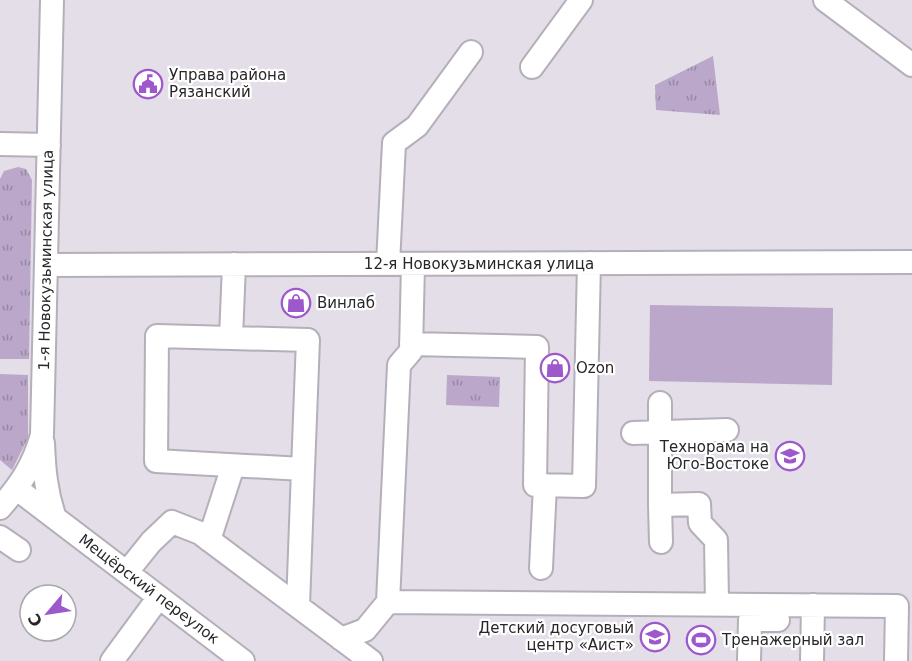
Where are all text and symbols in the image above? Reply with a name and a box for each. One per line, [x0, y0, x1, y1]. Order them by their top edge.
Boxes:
place label: Управа района Рязанский [169, 66, 286, 101]
public building icon: Управа района Рязанский [132, 68, 164, 100]
street label: 1-я Новокузьминская улица [35, 149, 57, 371]
street label: 12-я Новокузьминская улица [364, 255, 594, 273]
shop icon: Винлаб [280, 287, 312, 319]
place label: Винлаб [317, 294, 375, 312]
shop icon: Ozon [539, 352, 571, 384]
place label: Ozon [576, 359, 614, 377]
place label: Технорама на Юго-Востоке [659, 438, 769, 473]
school or university icon: Технорама на Юго-Востоке [774, 440, 806, 472]
street label: Мещёрский переулок [75, 530, 223, 648]
north arrow [18, 583, 78, 643]
text: С [24, 610, 46, 630]
place label: Детский досуговый центр «Аист» [479, 619, 634, 654]
school or university icon: Детский досуговый центр «Аист» [639, 621, 671, 653]
sports icon: Тренажерный зал [685, 624, 717, 656]
place label: Тренажерный зал [721, 631, 864, 649]

